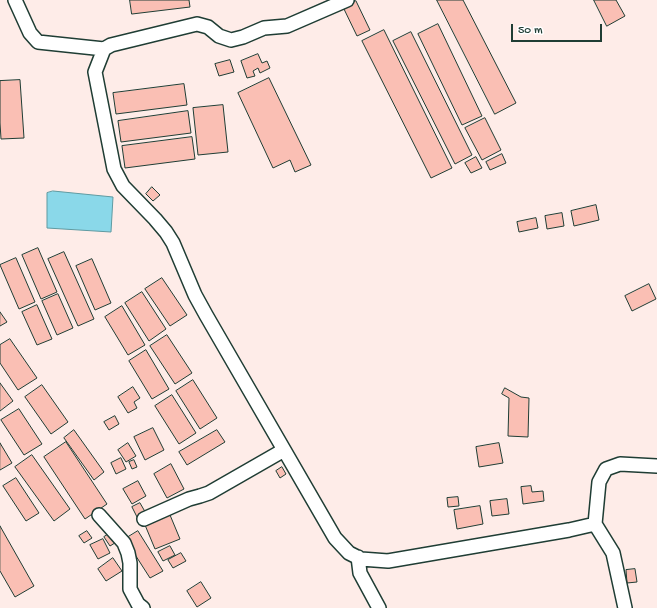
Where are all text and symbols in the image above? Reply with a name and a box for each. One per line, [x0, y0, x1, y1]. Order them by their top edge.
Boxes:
scale bar [513, 16, 604, 42]
text: 50 m [518, 24, 543, 38]

